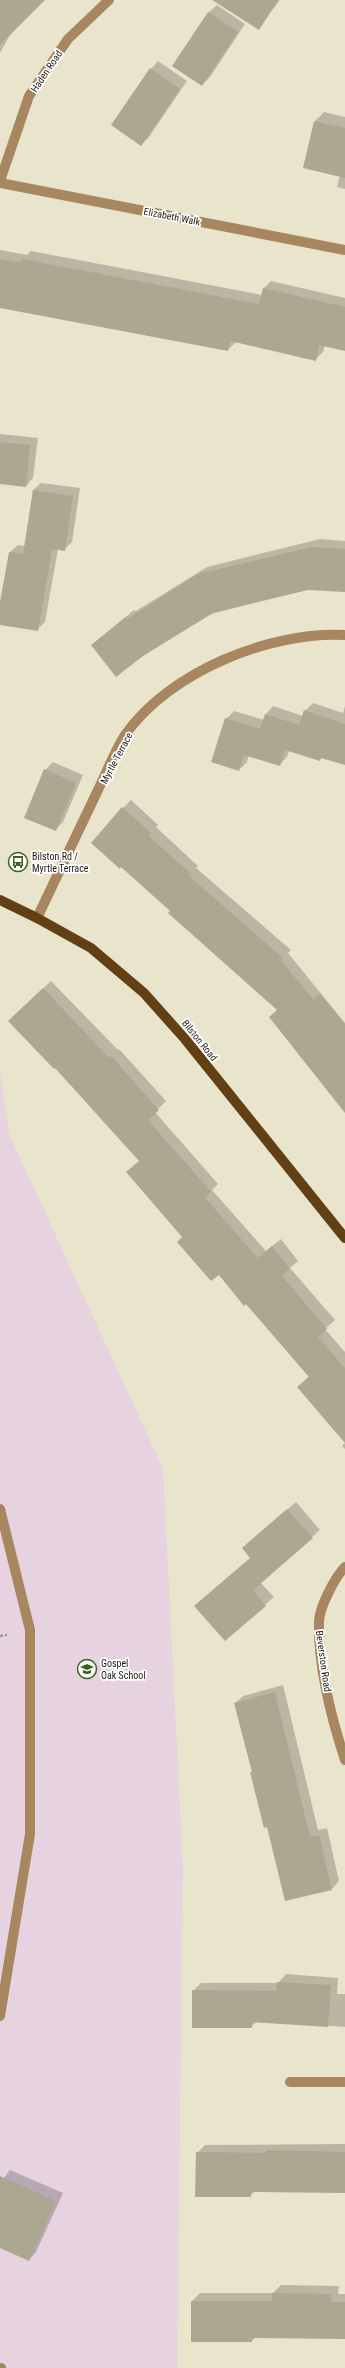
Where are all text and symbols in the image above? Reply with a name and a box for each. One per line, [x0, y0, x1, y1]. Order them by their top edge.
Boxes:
street label: Haden Road [28, 48, 64, 94]
street label: Elizabeth Walk [143, 206, 202, 227]
street label: Myrtle Terrace [98, 730, 135, 786]
bus stop icon: Bilston Rd / Myrtle Terrace [7, 851, 29, 873]
place label: Bilston Rd / Myrtle Terrace [32, 851, 89, 874]
street label: Bilston Road [180, 1018, 220, 1063]
street label: Beverston Road [314, 1630, 333, 1692]
school or university icon: Gospel Oak School [76, 1658, 98, 1680]
place label: Gospel Oak School [101, 1658, 146, 1681]

